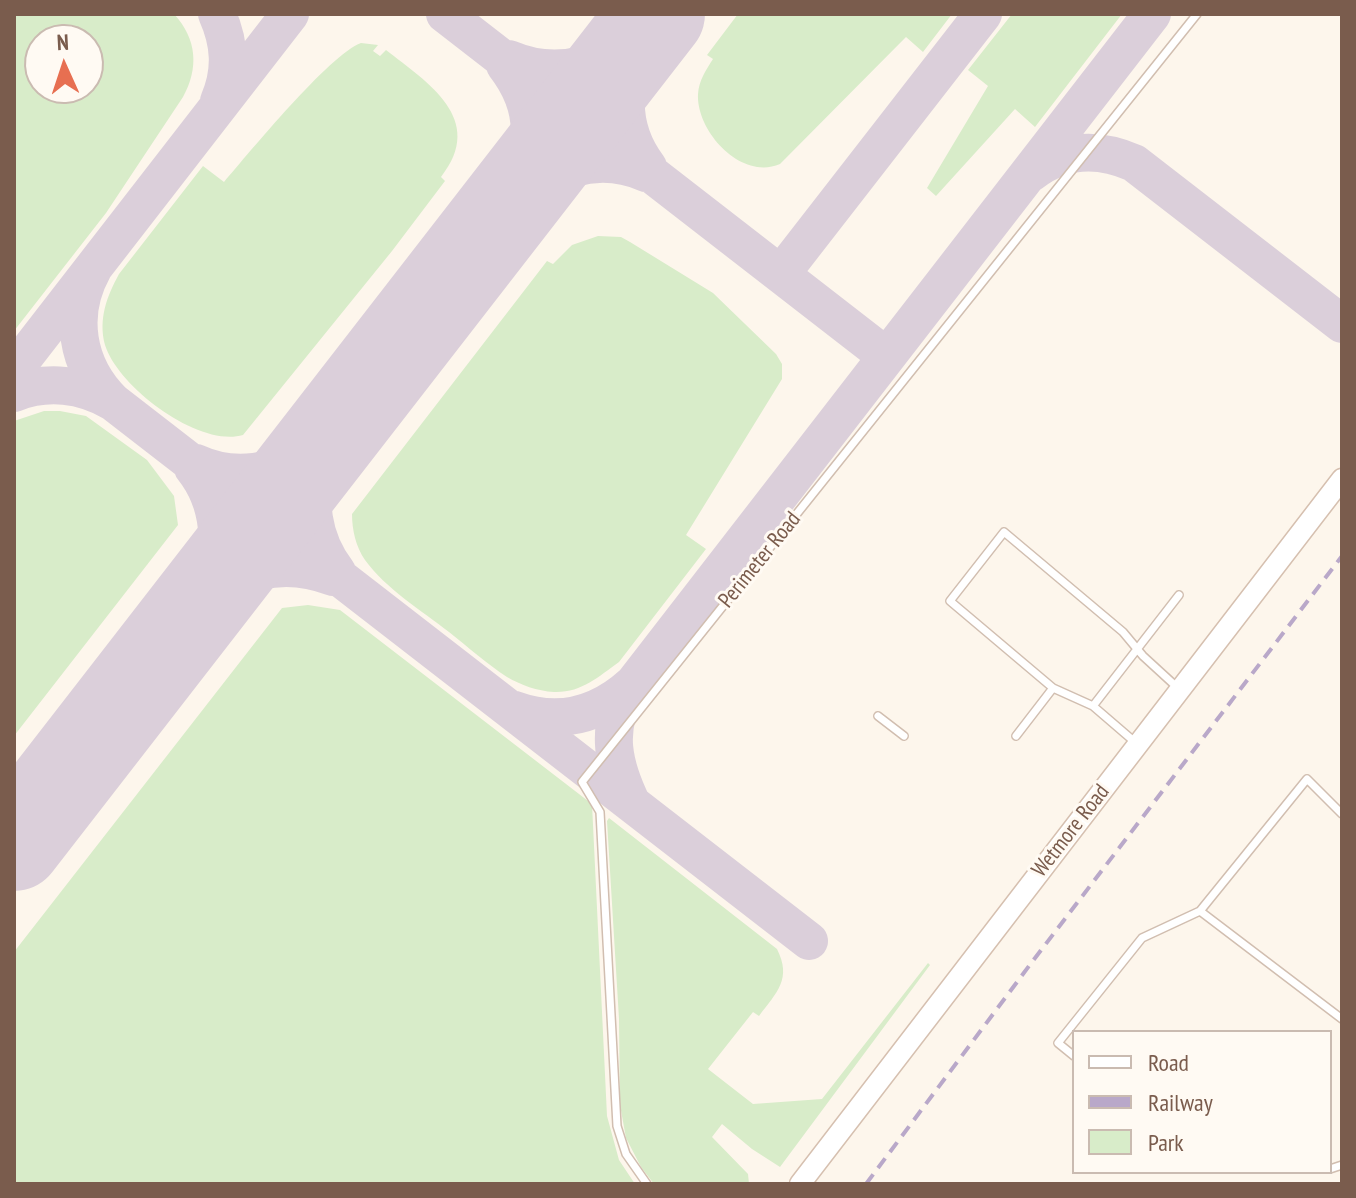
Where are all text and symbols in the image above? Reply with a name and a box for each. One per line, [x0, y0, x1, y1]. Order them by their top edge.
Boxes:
north arrow [24, 24, 104, 104]
text: N [56, 28, 70, 56]
street label: Perimeter Road [713, 507, 807, 613]
street label: Wetmore Road [1027, 779, 1115, 883]
legend [1072, 1030, 1332, 1174]
text: Road [1148, 1047, 1189, 1078]
text: Railway [1148, 1087, 1213, 1118]
text: Park [1148, 1127, 1184, 1158]

